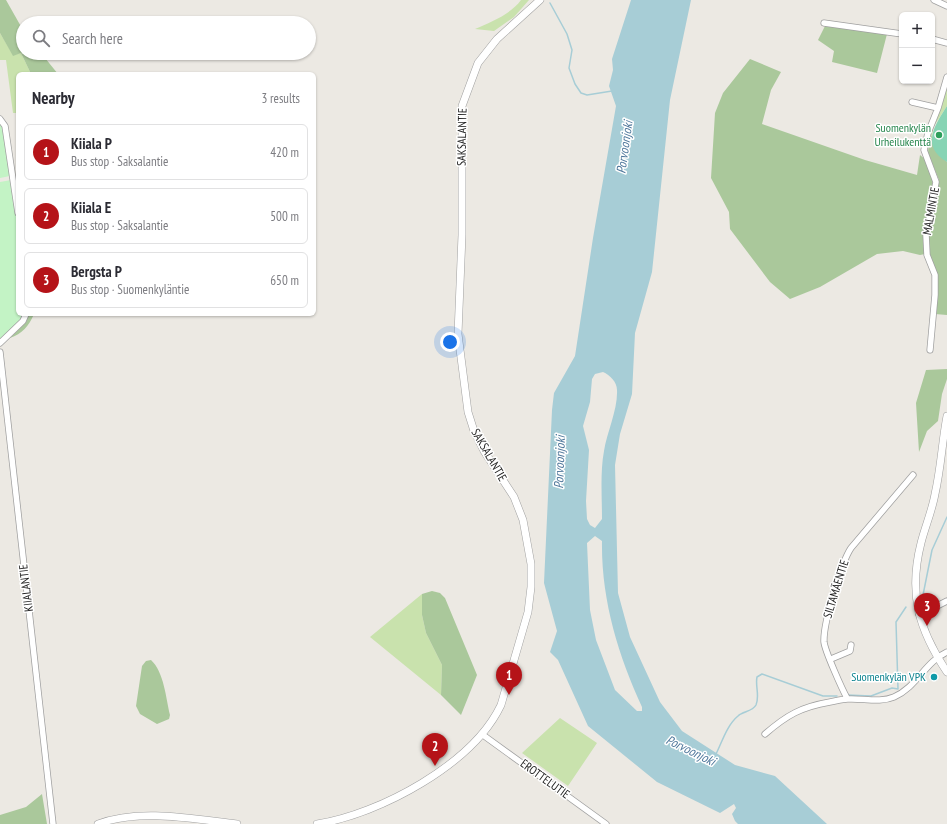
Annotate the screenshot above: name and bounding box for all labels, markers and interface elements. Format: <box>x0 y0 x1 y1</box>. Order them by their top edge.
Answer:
map controls <box>899 12 935 84</box>
button: + <box>899 12 935 48</box>
search box <box>16 16 316 60</box>
icon: search <box>30 27 52 49</box>
text: Search here <box>62 29 123 48</box>
button: − <box>899 48 935 84</box>
text: Nearby <box>32 87 75 109</box>
text: 3 results <box>261 90 300 107</box>
street label: SAKSALANTIE <box>453 108 470 166</box>
water label: Porvoonjoki <box>612 118 637 174</box>
place label: Suomenkylän Urheilukenttä <box>874 120 931 149</box>
marker: Suomenkylän Urheilukenttä <box>934 130 944 140</box>
text: Kiiala P <box>71 134 112 153</box>
text: 1 <box>43 144 49 161</box>
text: 420 m <box>270 144 299 161</box>
text: Bus stop · Saksalantie <box>71 153 168 170</box>
street label: MALMINTIE <box>919 186 942 236</box>
text: Kiiala E <box>71 198 111 217</box>
text: 2 <box>43 208 49 225</box>
text: 500 m <box>270 208 299 225</box>
text: Bus stop · Saksalantie <box>71 217 168 234</box>
text: Bergsta P <box>71 262 122 281</box>
text: 3 <box>43 272 49 289</box>
text: 650 m <box>270 272 299 289</box>
text: Bus stop · Suomenkyläntie <box>71 281 189 298</box>
your location <box>440 332 460 352</box>
street label: SAKSALANTIE <box>468 426 510 484</box>
water label: Porvoonjoki <box>550 433 569 489</box>
street label: SILTAMÄENTIE <box>820 558 852 620</box>
street label: KIIALANTIE <box>15 563 36 613</box>
pin: 3 <box>914 593 940 626</box>
pin: 1 <box>496 662 522 695</box>
place label: Suomenkylän VPK <box>851 669 926 684</box>
marker: Suomenkylän VPK <box>929 672 939 682</box>
water label: Porvoonjoki <box>663 731 720 771</box>
pin: 2 <box>422 733 448 766</box>
street label: EROTTELUTIE <box>518 756 573 802</box>

